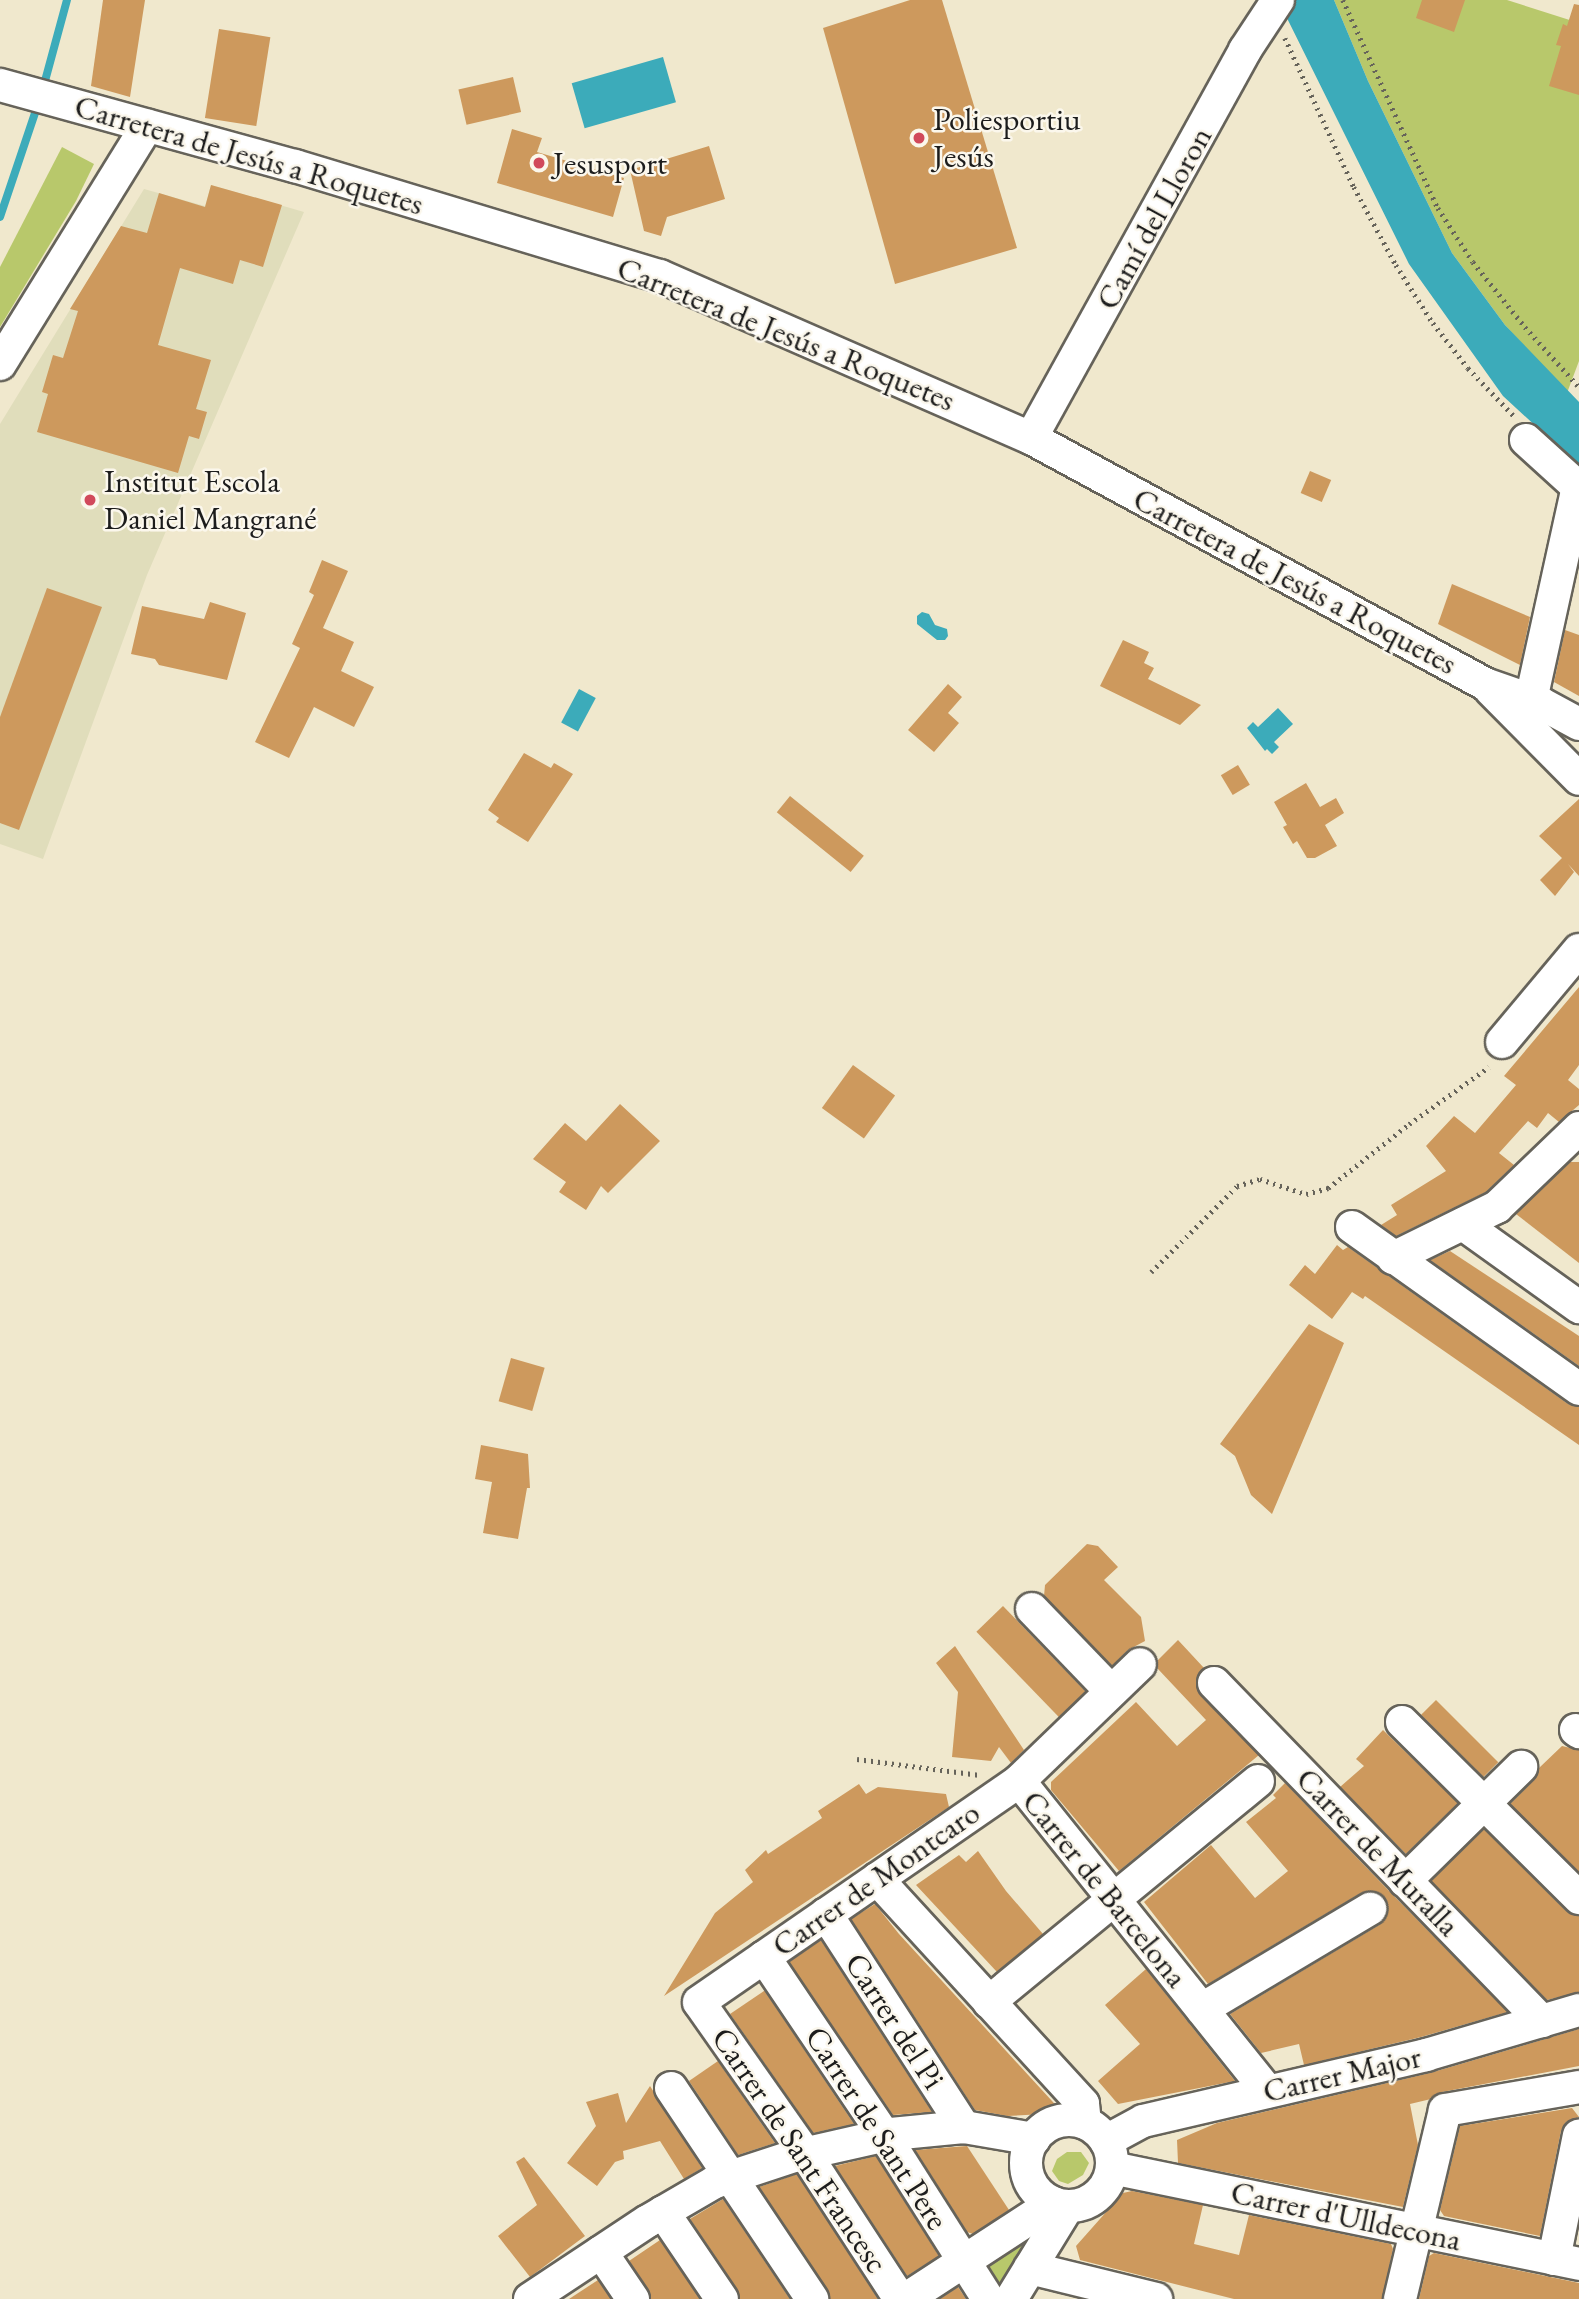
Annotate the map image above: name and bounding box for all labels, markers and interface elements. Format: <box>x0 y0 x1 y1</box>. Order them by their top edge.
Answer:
street label: Carretera de Jesús a Roquetes <box>70 87 428 223</box>
place label: Poliesportiu Jesús <box>933 101 1081 176</box>
street label: Camí del Lloron <box>1088 120 1220 316</box>
marker: Poliesportiu Jesús <box>911 130 927 146</box>
place label: Jesusport <box>553 144 667 182</box>
marker: Jesusport <box>531 155 547 171</box>
street label: Carretera de Jesús a Roquetes <box>612 249 960 419</box>
place label: Institut Escola Daniel Mangrané <box>104 463 317 538</box>
street label: Carretera de Jesús a Roquetes <box>1127 479 1463 683</box>
marker: Institut Escola Daniel Mangrané <box>82 492 98 508</box>
street label: Carrer de Muralla <box>1288 1760 1468 1944</box>
street label: Carrer de Barcelona <box>1014 1783 1196 1995</box>
street label: Carrer de Montcaro <box>765 1793 987 1965</box>
street label: Carrer del Pi <box>837 1946 953 2096</box>
street label: Carrer de Sant Pere <box>797 2019 957 2237</box>
street label: Carrer de Sant Francesc <box>704 2020 896 2280</box>
street label: Carrer Major <box>1259 2037 1425 2111</box>
street label: Carrer d'Ulldecona <box>1227 2173 1465 2259</box>

